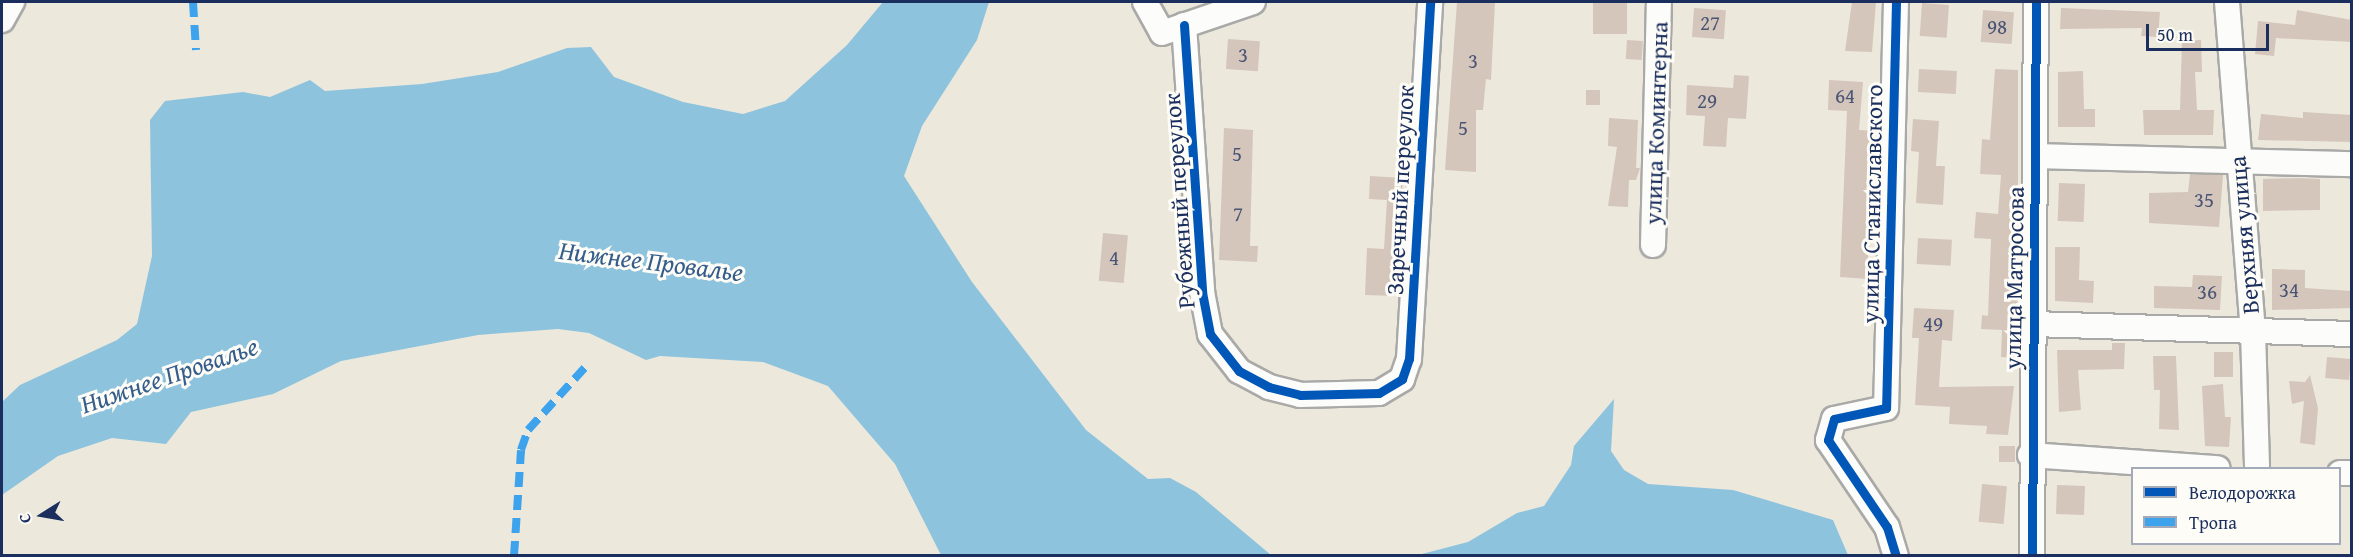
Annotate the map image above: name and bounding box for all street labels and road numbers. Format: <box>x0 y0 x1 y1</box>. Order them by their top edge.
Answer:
street label: улица Коминтерна <box>1638 21 1674 225</box>
street label: Заречный переулок <box>1380 84 1420 296</box>
street label: улица Станиславского <box>1856 84 1888 324</box>
street label: Рубежный переулок <box>1157 92 1201 310</box>
street label: Верхняя улица <box>2223 155 2265 315</box>
street label: улица Матросова <box>1998 186 2030 370</box>

